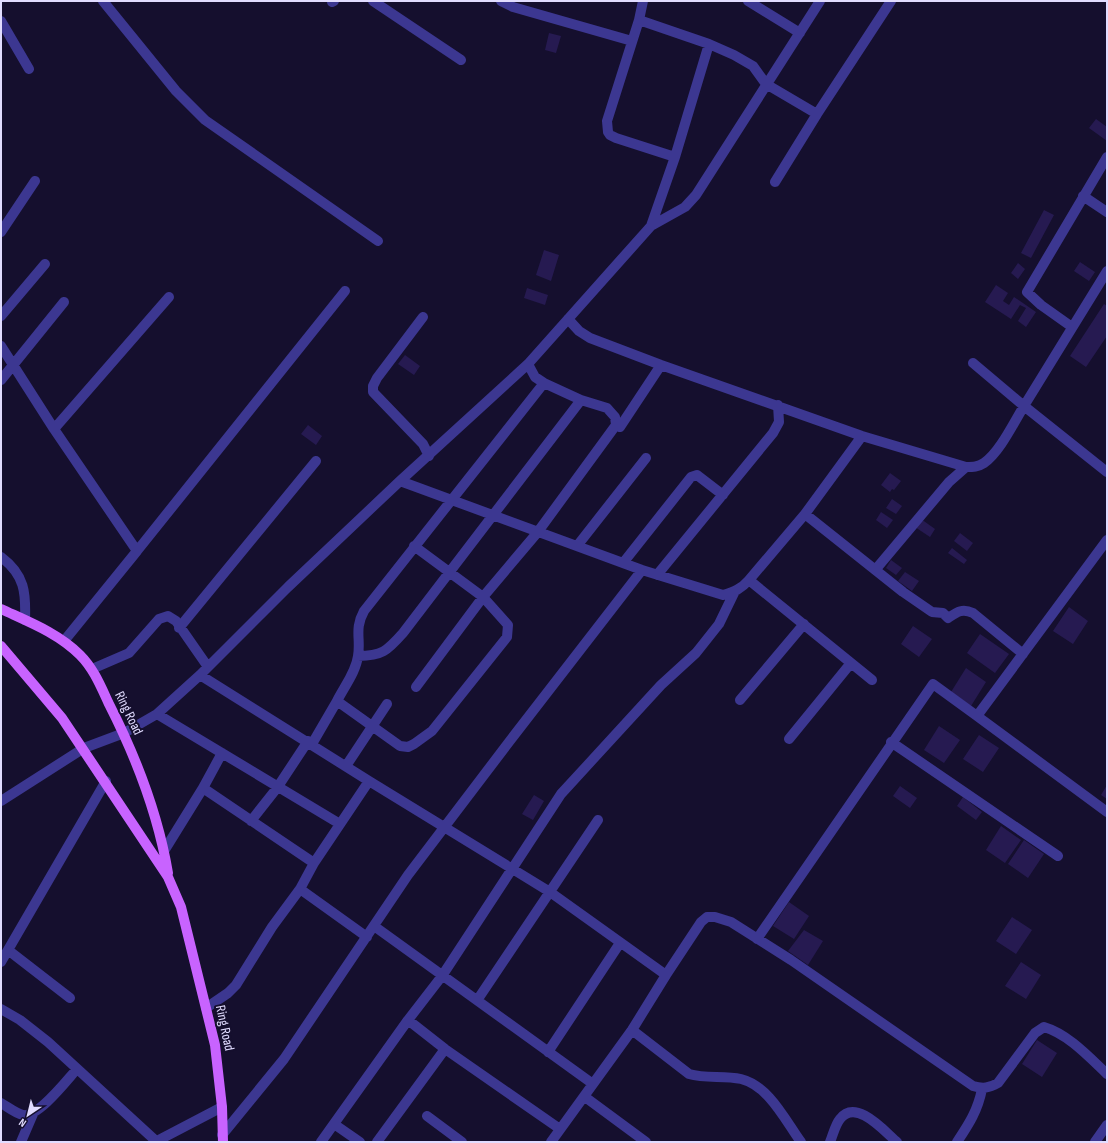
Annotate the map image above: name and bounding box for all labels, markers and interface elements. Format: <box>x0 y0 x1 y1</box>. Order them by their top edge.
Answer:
street label: Ring Road <box>111 689 147 738</box>
street label: Ring Road <box>212 1004 238 1053</box>
north arrow <box>8 1095 48 1135</box>
text: N <box>16 1116 29 1130</box>

